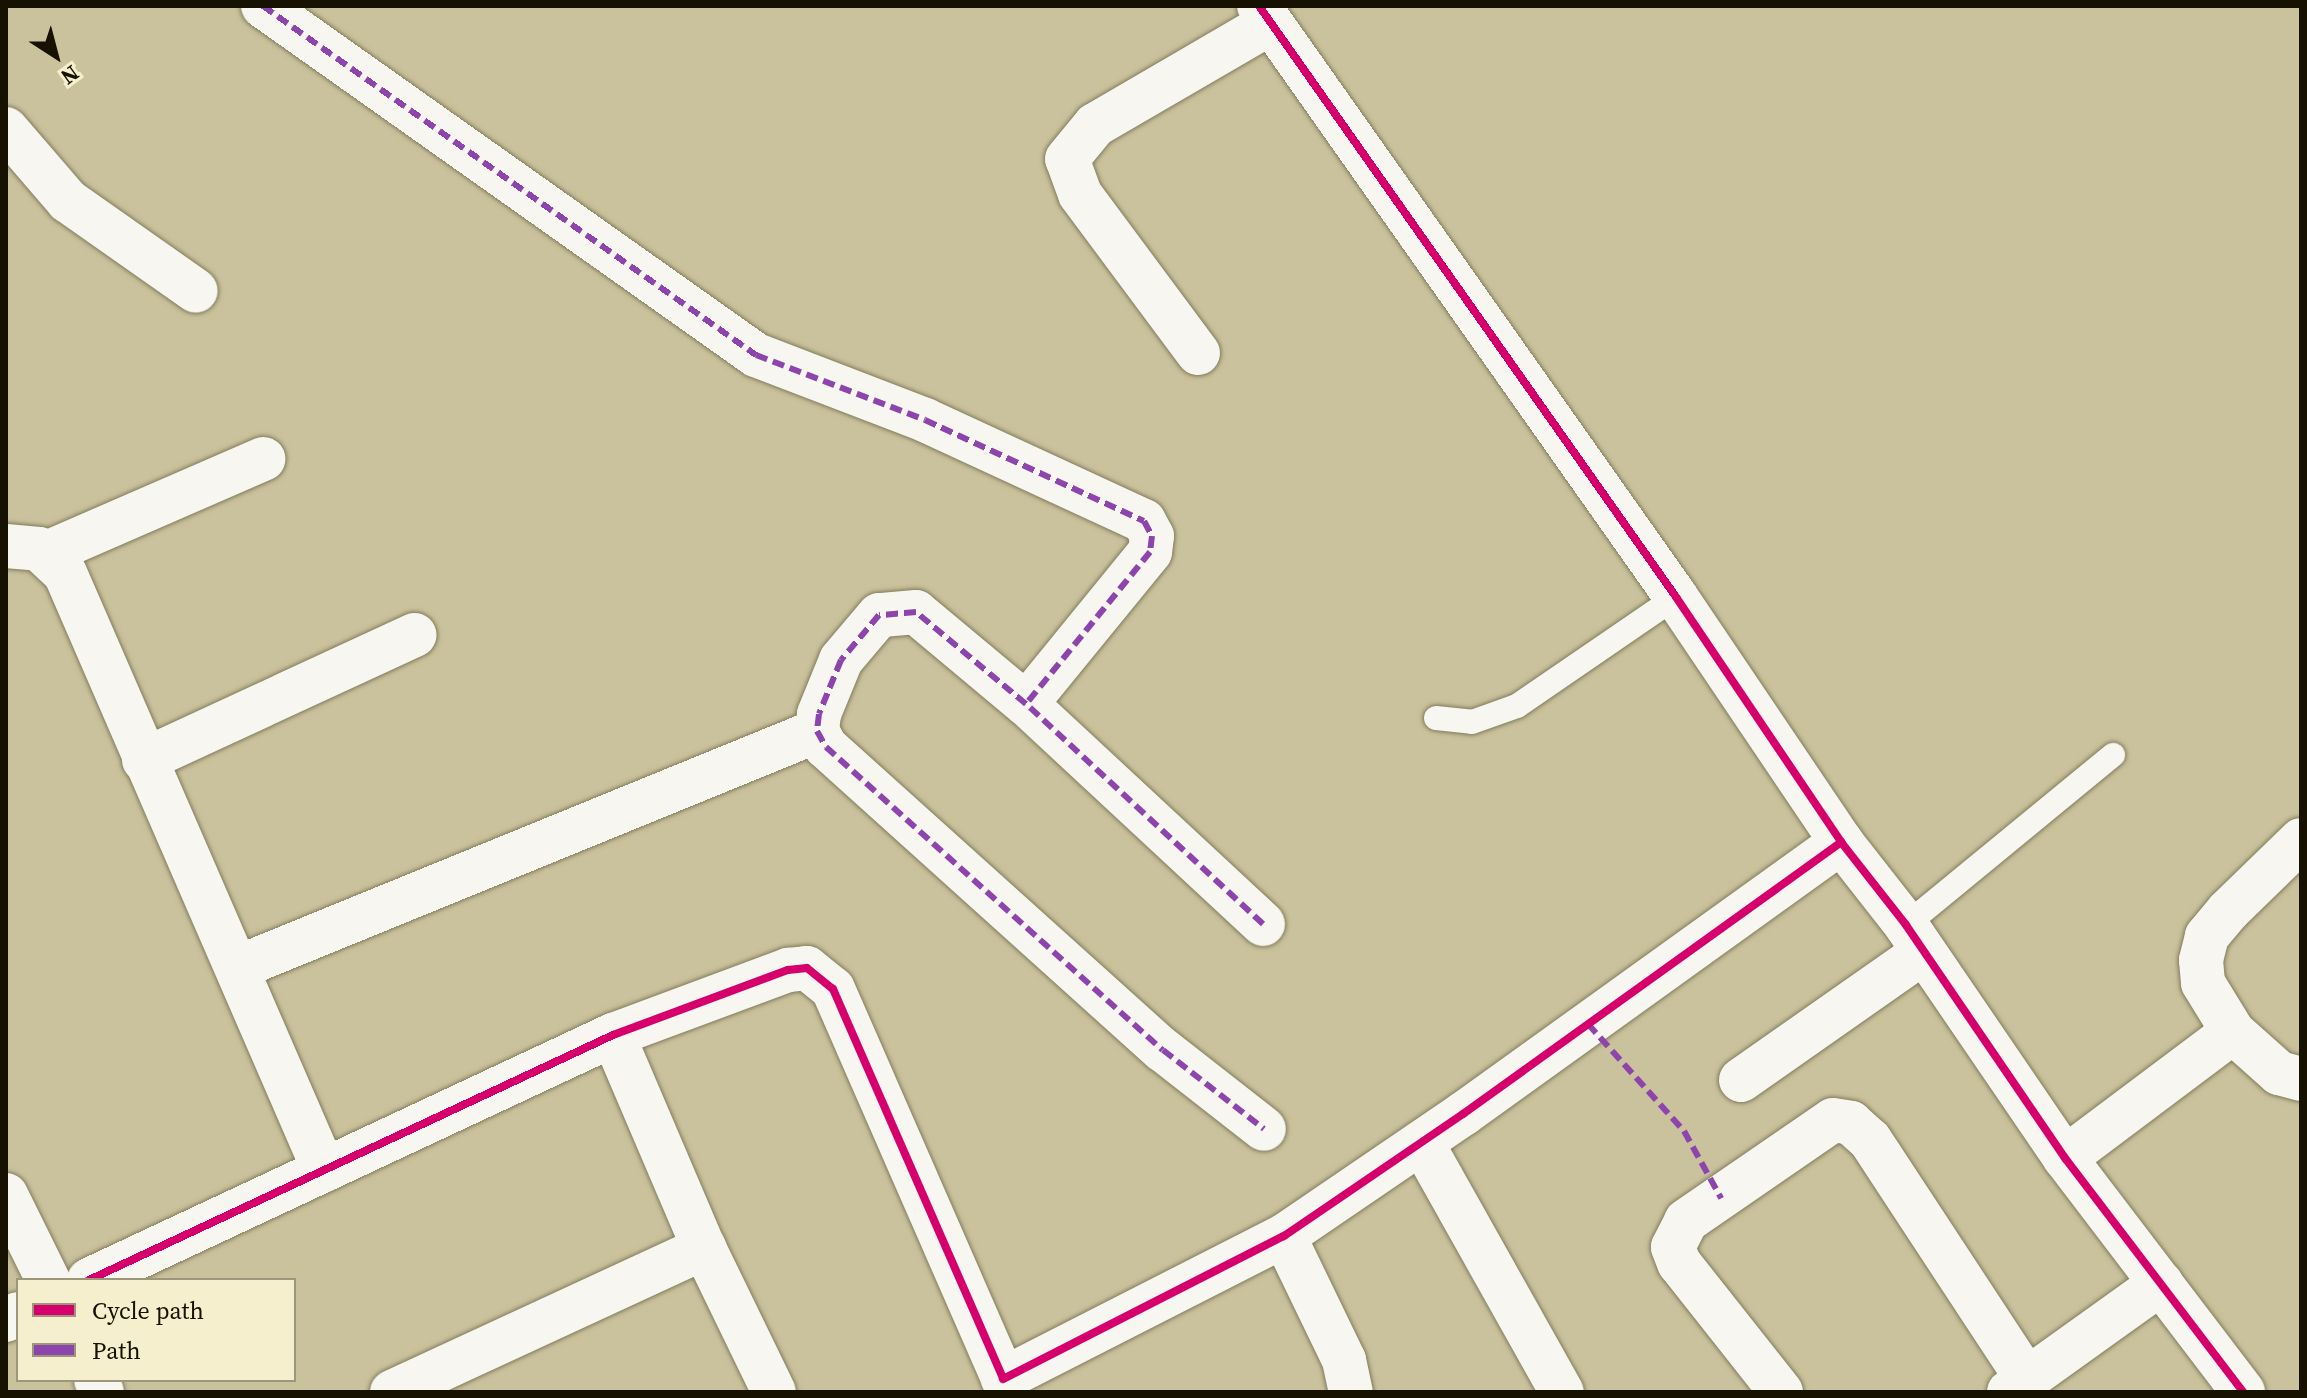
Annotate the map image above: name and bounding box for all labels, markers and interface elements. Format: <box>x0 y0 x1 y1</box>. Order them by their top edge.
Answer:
north arrow <box>16 16 96 96</box>
text: N <box>55 59 85 92</box>
legend <box>16 1278 296 1382</box>
text: Cycle path <box>92 1294 204 1327</box>
text: Path <box>92 1334 141 1367</box>

